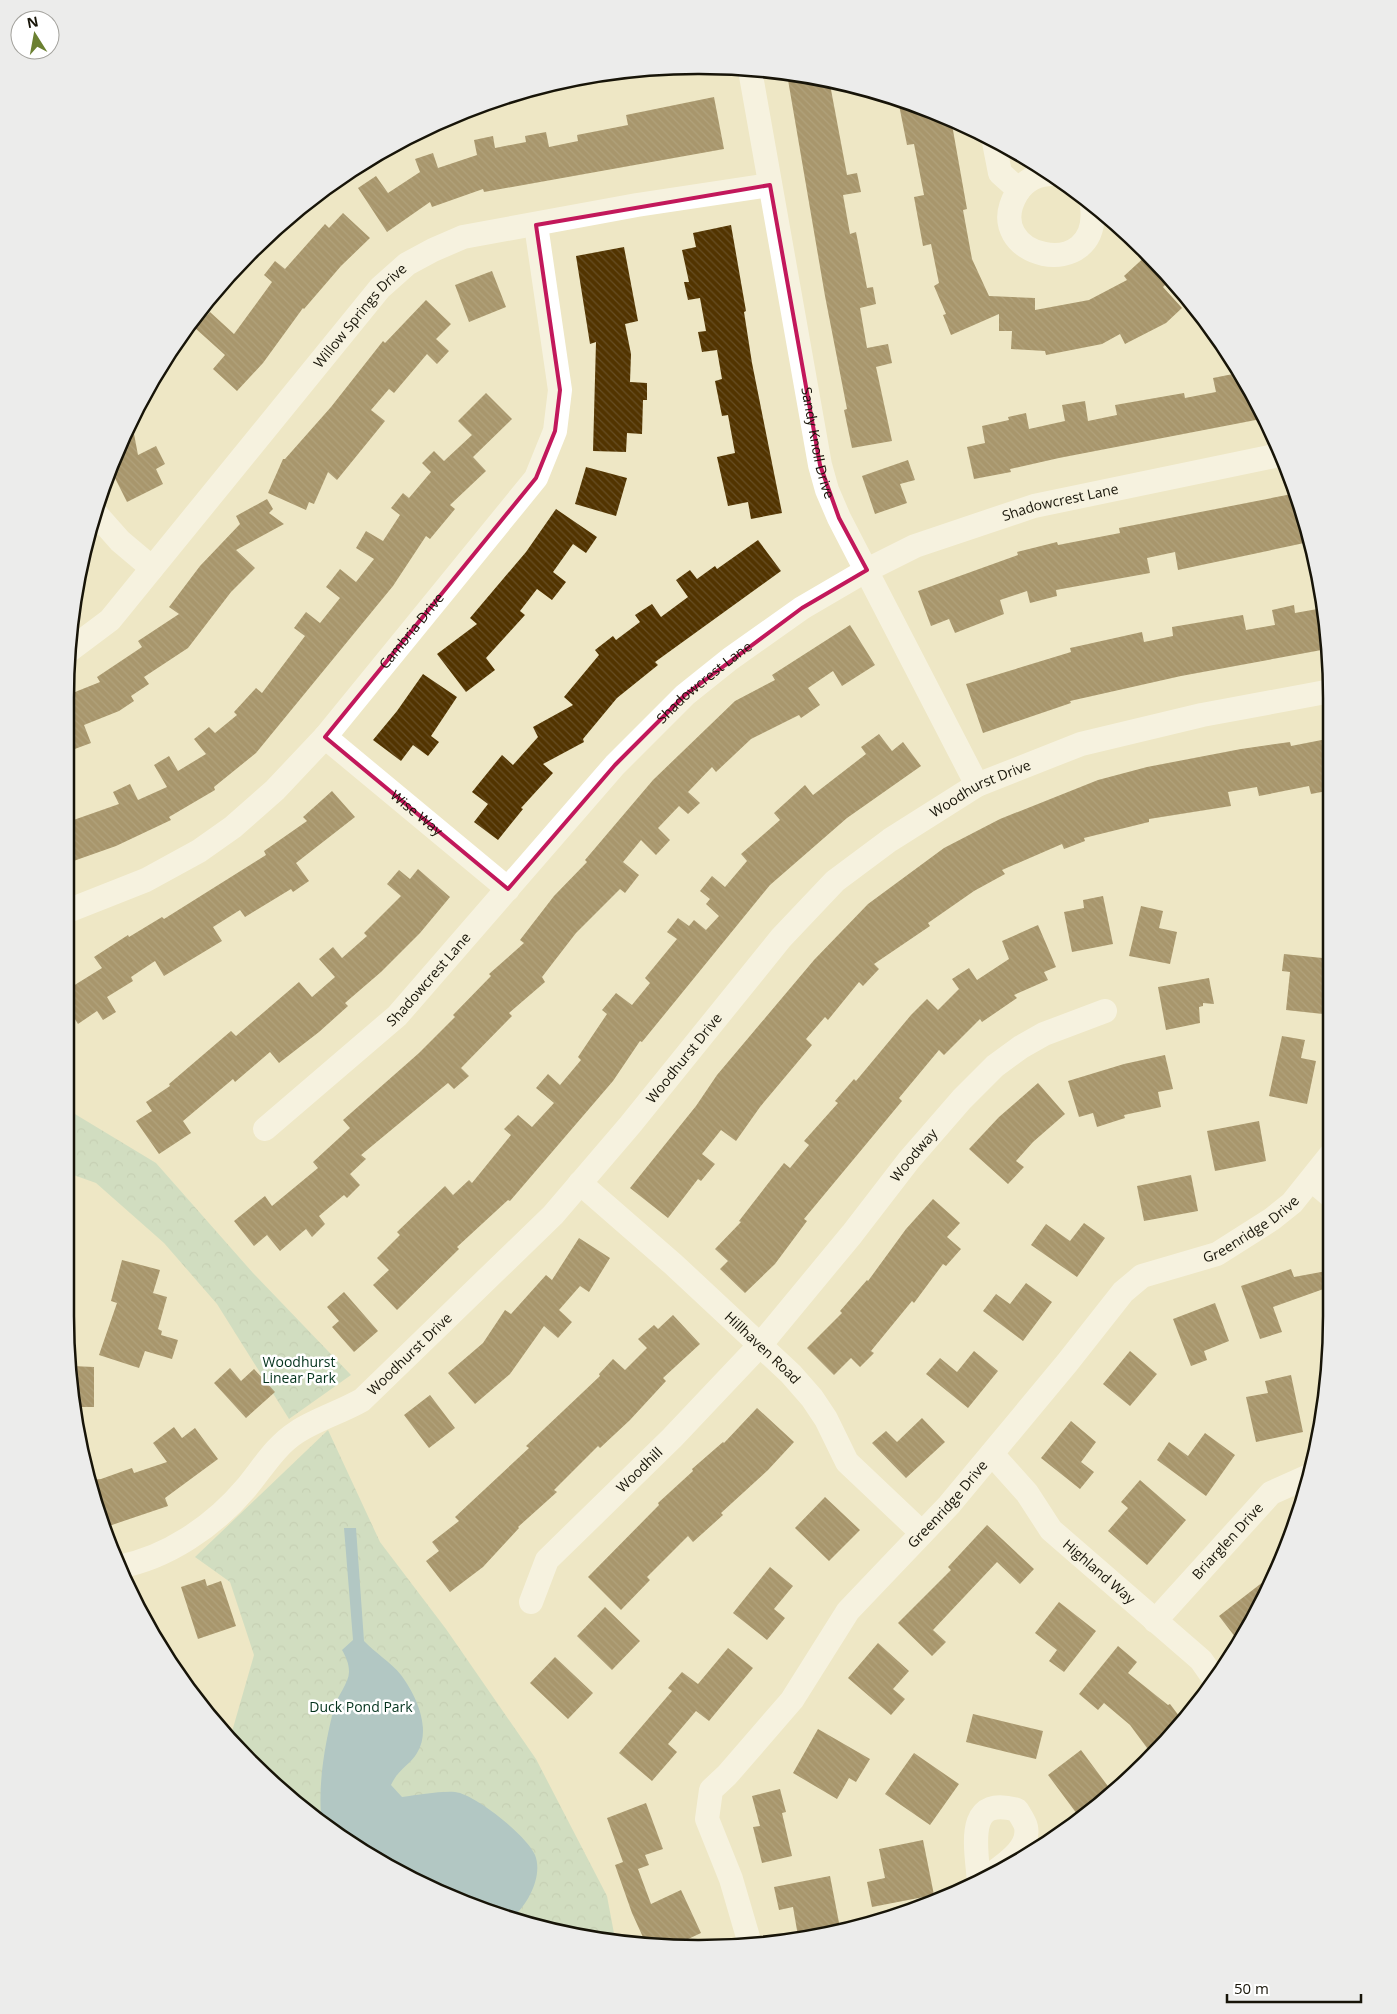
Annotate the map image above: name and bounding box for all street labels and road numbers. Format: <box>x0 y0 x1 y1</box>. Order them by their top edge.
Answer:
street label: Willow Springs Drive <box>309 259 410 372</box>
street label: Sandy Knoll Drive <box>797 385 840 502</box>
street label: Shadowcrest Lane <box>999 479 1120 525</box>
street label: Cambria Drive <box>374 588 448 673</box>
street label: Shadowcrest Lane <box>652 636 755 727</box>
street label: Woodhurst Drive <box>926 755 1033 821</box>
street label: Wise Way <box>387 785 448 841</box>
street label: Shadowcrest Lane <box>382 928 475 1030</box>
street label: Woodhurst Drive <box>641 1009 726 1107</box>
street label: Woodway <box>886 1123 942 1185</box>
street label: Greenridge Drive <box>1201 1192 1303 1267</box>
street label: Hillhaven Road <box>721 1307 805 1388</box>
street label: Woodhurst Drive <box>363 1308 456 1399</box>
street label: Woodhill <box>612 1443 666 1496</box>
street label: Greenridge Drive <box>903 1456 991 1552</box>
street label: Briarglen Drive <box>1187 1498 1267 1583</box>
street label: Highland Way <box>1059 1535 1140 1608</box>

